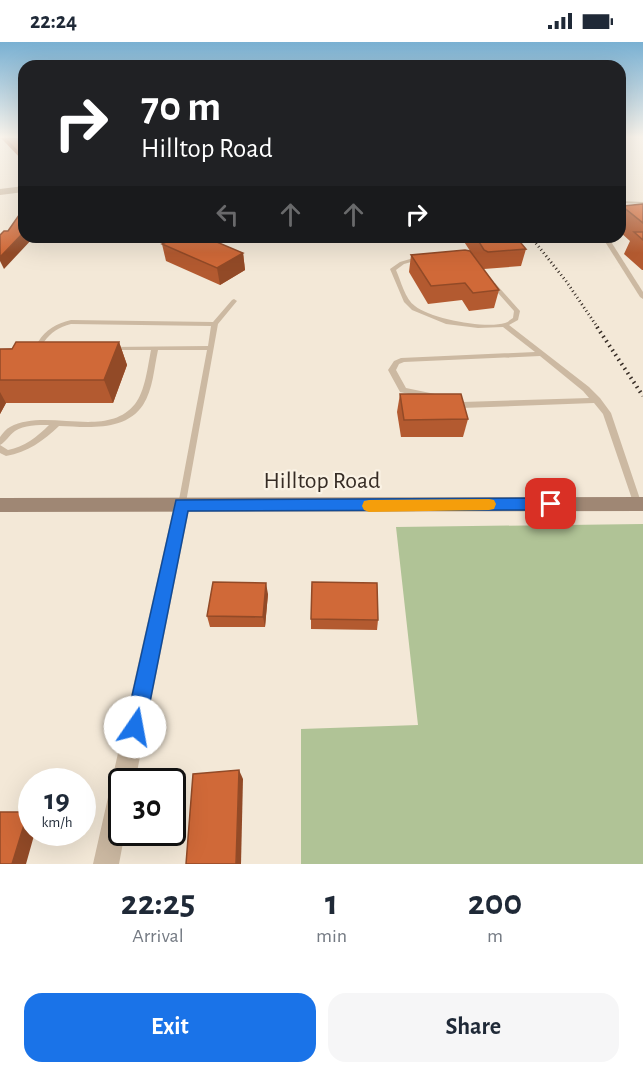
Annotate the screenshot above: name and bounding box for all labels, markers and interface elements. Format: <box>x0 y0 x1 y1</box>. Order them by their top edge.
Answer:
text: 22:24 <box>30 10 77 32</box>
icon: right <box>42 84 120 162</box>
text: 70 m <box>141 86 221 128</box>
text: Hilltop Road <box>141 135 273 162</box>
icon: left <box>211 198 244 231</box>
icon: ahead <box>274 198 307 231</box>
icon: ahead <box>337 198 370 231</box>
icon: right <box>400 198 433 231</box>
street label: Hilltop Road <box>263 469 381 493</box>
pin <box>525 478 576 529</box>
icon: arrive <box>534 487 567 520</box>
position arrow <box>103 695 167 759</box>
speed limit sign: 30 <box>108 768 186 846</box>
text: 19 <box>44 785 70 815</box>
text: km/h <box>42 815 72 830</box>
text: 22:25 <box>121 885 195 921</box>
text: 1 <box>325 885 338 921</box>
text: 200 <box>468 885 522 921</box>
text: Arrival <box>132 926 184 946</box>
text: min <box>316 926 347 946</box>
text: m <box>487 926 503 946</box>
button: Exit <box>24 993 316 1062</box>
button: Share <box>328 993 619 1062</box>

